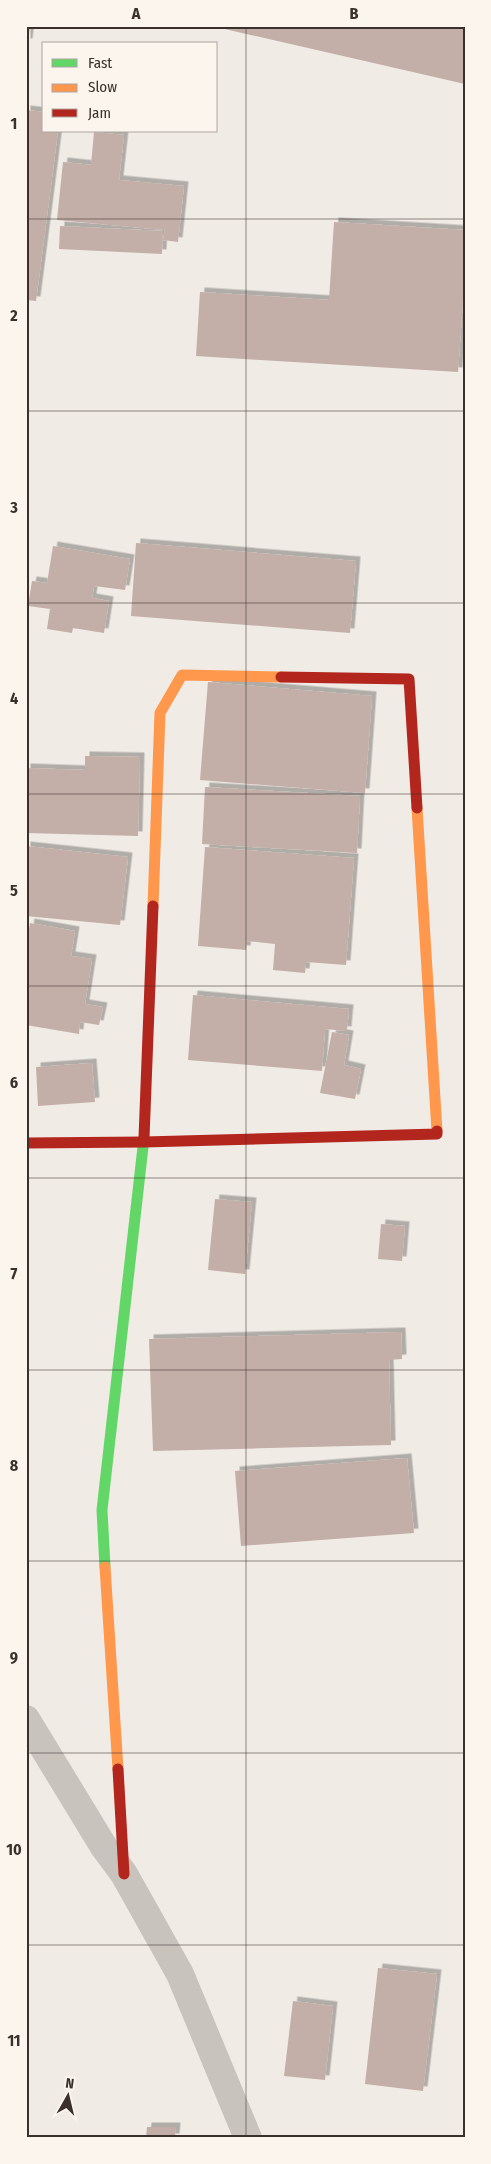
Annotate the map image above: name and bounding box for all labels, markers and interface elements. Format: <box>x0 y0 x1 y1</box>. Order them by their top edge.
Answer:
text: A <box>131 4 141 23</box>
text: B <box>350 4 359 23</box>
legend <box>42 42 218 132</box>
text: Fast <box>88 54 112 72</box>
text: Slow <box>88 78 117 96</box>
text: Jam <box>88 104 111 122</box>
text: 1 <box>11 114 17 133</box>
text: 2 <box>9 306 18 325</box>
text: 3 <box>9 498 18 517</box>
text: 4 <box>10 689 18 708</box>
text: 5 <box>10 881 18 900</box>
text: 6 <box>10 1073 18 1092</box>
text: 7 <box>11 1264 18 1283</box>
text: 8 <box>10 1456 19 1475</box>
text: 9 <box>10 1648 18 1667</box>
text: 10 <box>6 1840 22 1859</box>
text: 11 <box>7 2031 21 2050</box>
north arrow <box>42 2072 92 2122</box>
text: N <box>64 2075 75 2093</box>

